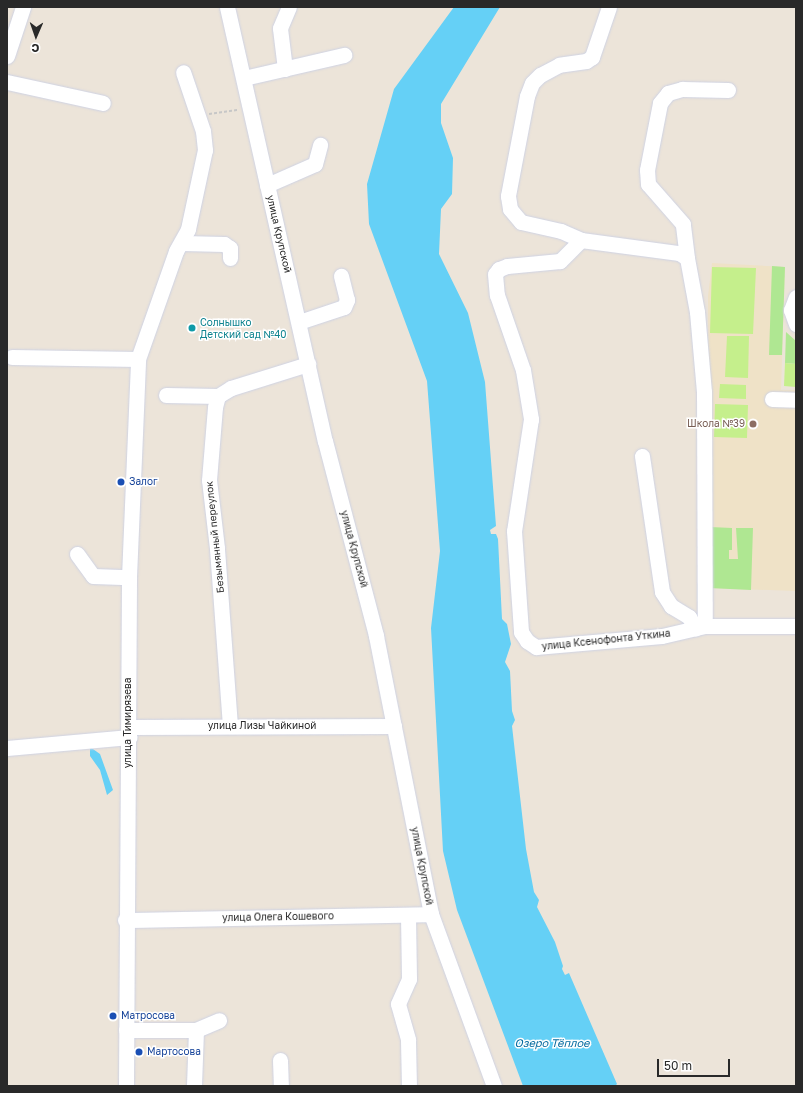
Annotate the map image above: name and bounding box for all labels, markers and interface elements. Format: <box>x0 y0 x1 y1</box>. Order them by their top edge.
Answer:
north arrow <box>16 16 56 56</box>
text: С <box>31 42 40 55</box>
street label: улица Крупской <box>264 194 294 274</box>
place label: Солнышко Детский сад №40 <box>200 316 286 340</box>
marker: Солнышко Детский сад №40 <box>187 323 197 333</box>
place label: Школа №39 <box>687 418 745 430</box>
marker: Школа №39 <box>748 419 758 429</box>
place label: Залог <box>129 476 157 488</box>
marker: Залог <box>116 477 126 487</box>
street label: Безымянный переулок <box>203 480 227 594</box>
street label: улица Крупской <box>338 509 370 589</box>
street label: улица Ксенофонта Уткина <box>541 627 671 653</box>
street label: улица Тимирязева <box>122 678 134 768</box>
street label: улица Лизы Чайкиной <box>208 720 316 732</box>
street label: улица Крупской <box>409 826 435 906</box>
street label: улица Олега Кошевого <box>222 910 334 924</box>
place label: Матросова <box>121 1010 175 1022</box>
marker: Матросова <box>108 1011 118 1021</box>
water label: Озеро Тёплое <box>515 1036 589 1050</box>
place label: Мартосова <box>147 1046 201 1058</box>
marker: Мартосова <box>134 1047 144 1057</box>
scale bar <box>659 1051 732 1077</box>
text: 50 m <box>664 1058 692 1073</box>

